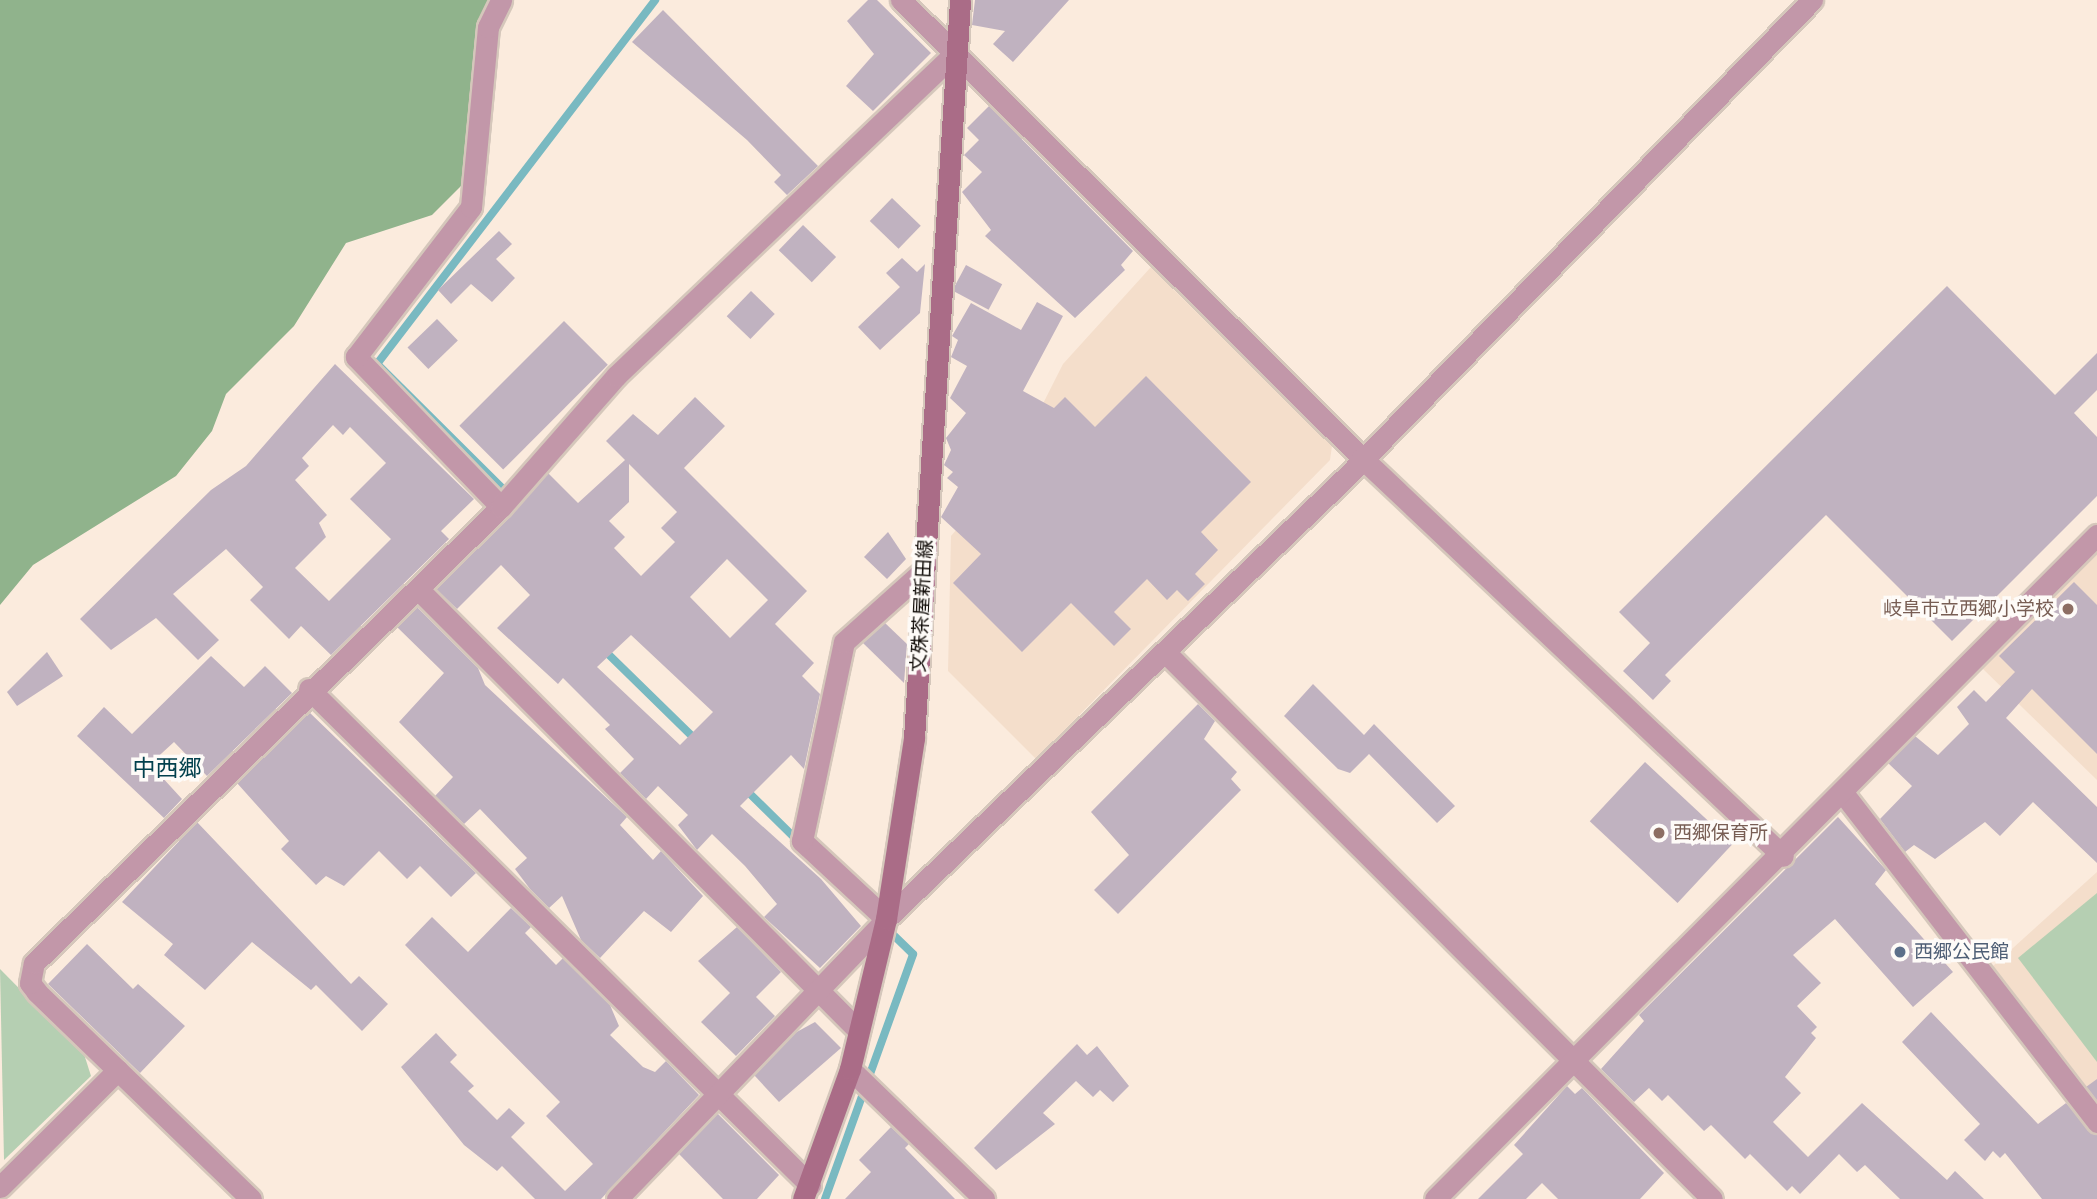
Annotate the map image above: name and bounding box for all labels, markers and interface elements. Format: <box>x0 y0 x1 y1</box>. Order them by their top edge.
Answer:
street label: 文殊茶屋新田線 <box>907 539 937 673</box>
place label: 岐阜市立西郷小学校 <box>1883 598 2054 620</box>
marker: 岐阜市立西郷小学校 <box>2060 601 2076 617</box>
district label: 中西郷 <box>133 755 201 783</box>
place label: 西郷保育所 <box>1673 822 1768 844</box>
marker: 西郷保育所 <box>1651 825 1667 841</box>
place label: 西郷公民館 <box>1914 941 2009 963</box>
marker: 西郷公民館 <box>1892 944 1908 960</box>

